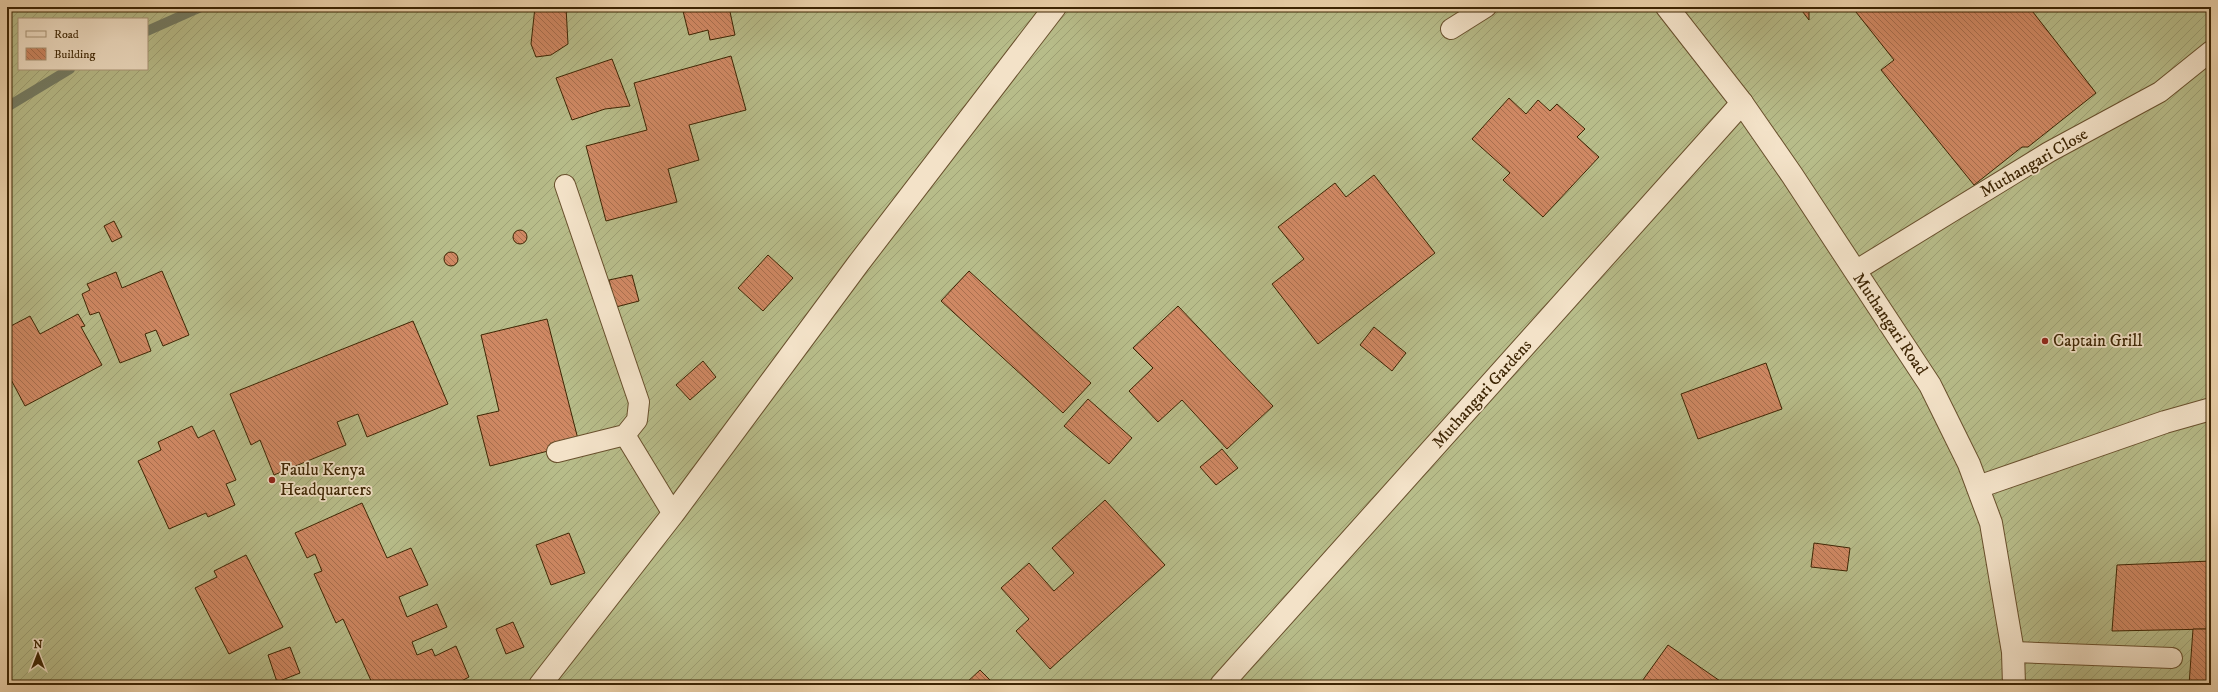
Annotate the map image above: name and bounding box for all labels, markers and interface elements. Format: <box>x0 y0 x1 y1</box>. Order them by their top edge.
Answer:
legend <box>18 18 148 70</box>
text: Road <box>54 27 79 42</box>
text: Building <box>54 47 95 62</box>
street label: Muthangari Close <box>1976 123 2092 203</box>
street label: Muthangari Road <box>1848 269 1933 380</box>
place label: Captain Grill <box>2053 330 2142 352</box>
street label: Muthangari Gardens <box>1427 335 1537 453</box>
marker: Captain Grill <box>2040 336 2050 346</box>
place label: Faulu Kenya Headquarters <box>280 459 372 501</box>
marker: Faulu Kenya Headquarters <box>267 475 277 485</box>
north arrow <box>18 634 58 674</box>
text: N <box>33 638 43 652</box>

